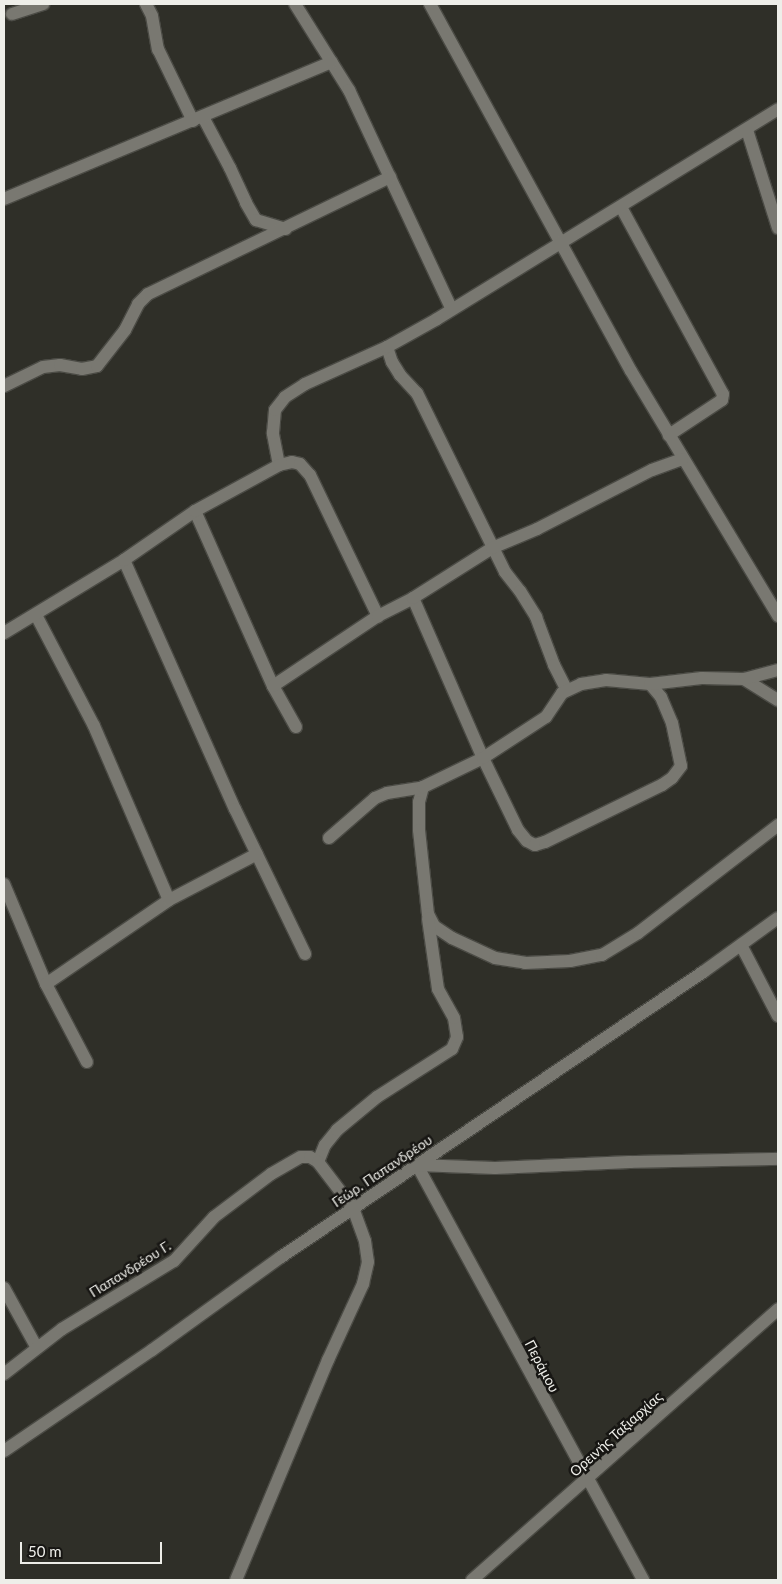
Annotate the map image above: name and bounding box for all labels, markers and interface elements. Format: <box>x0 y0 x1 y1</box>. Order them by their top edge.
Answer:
street label: Γεώρ. Παπανδρέου <box>329 1131 435 1211</box>
street label: Παπανδρέου Γ. <box>86 1237 174 1301</box>
street label: Περάμου <box>521 1337 563 1395</box>
street label: Ορεινής Ταξιαρχίας <box>566 1388 666 1480</box>
scale bar <box>22 1532 165 1564</box>
text: 50 m <box>28 1542 62 1560</box>

